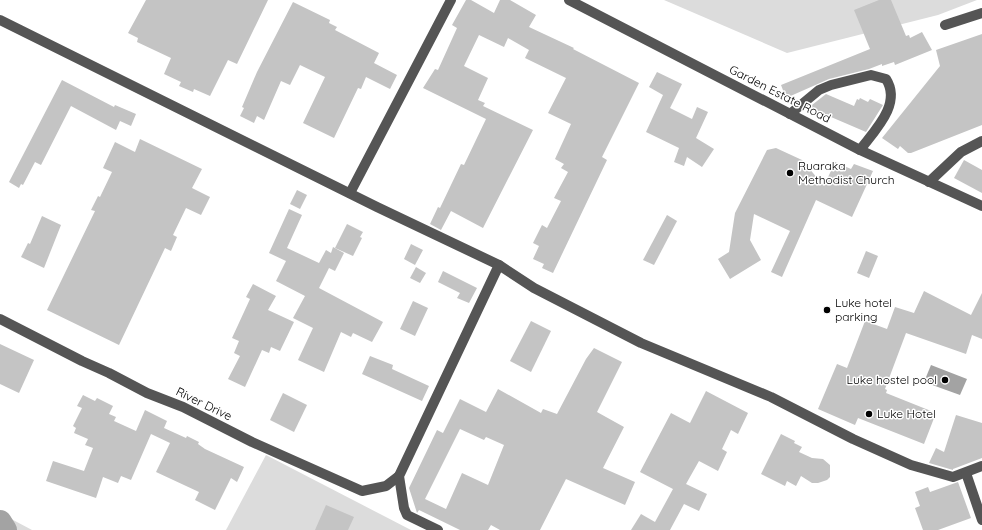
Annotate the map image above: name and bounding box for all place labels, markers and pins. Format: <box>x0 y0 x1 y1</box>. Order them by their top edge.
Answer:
place label: Ruaraka Methodist Church <box>798 158 895 187</box>
marker: Ruaraka Methodist Church <box>785 168 795 178</box>
place label: Luke hotel parking <box>835 295 892 324</box>
marker: Luke hotel parking <box>822 305 832 315</box>
place label: Luke hostel pool <box>847 372 937 387</box>
marker: Luke hostel pool <box>940 375 950 385</box>
place label: Luke Hotel <box>877 406 936 421</box>
marker: Luke Hotel <box>864 409 874 419</box>

